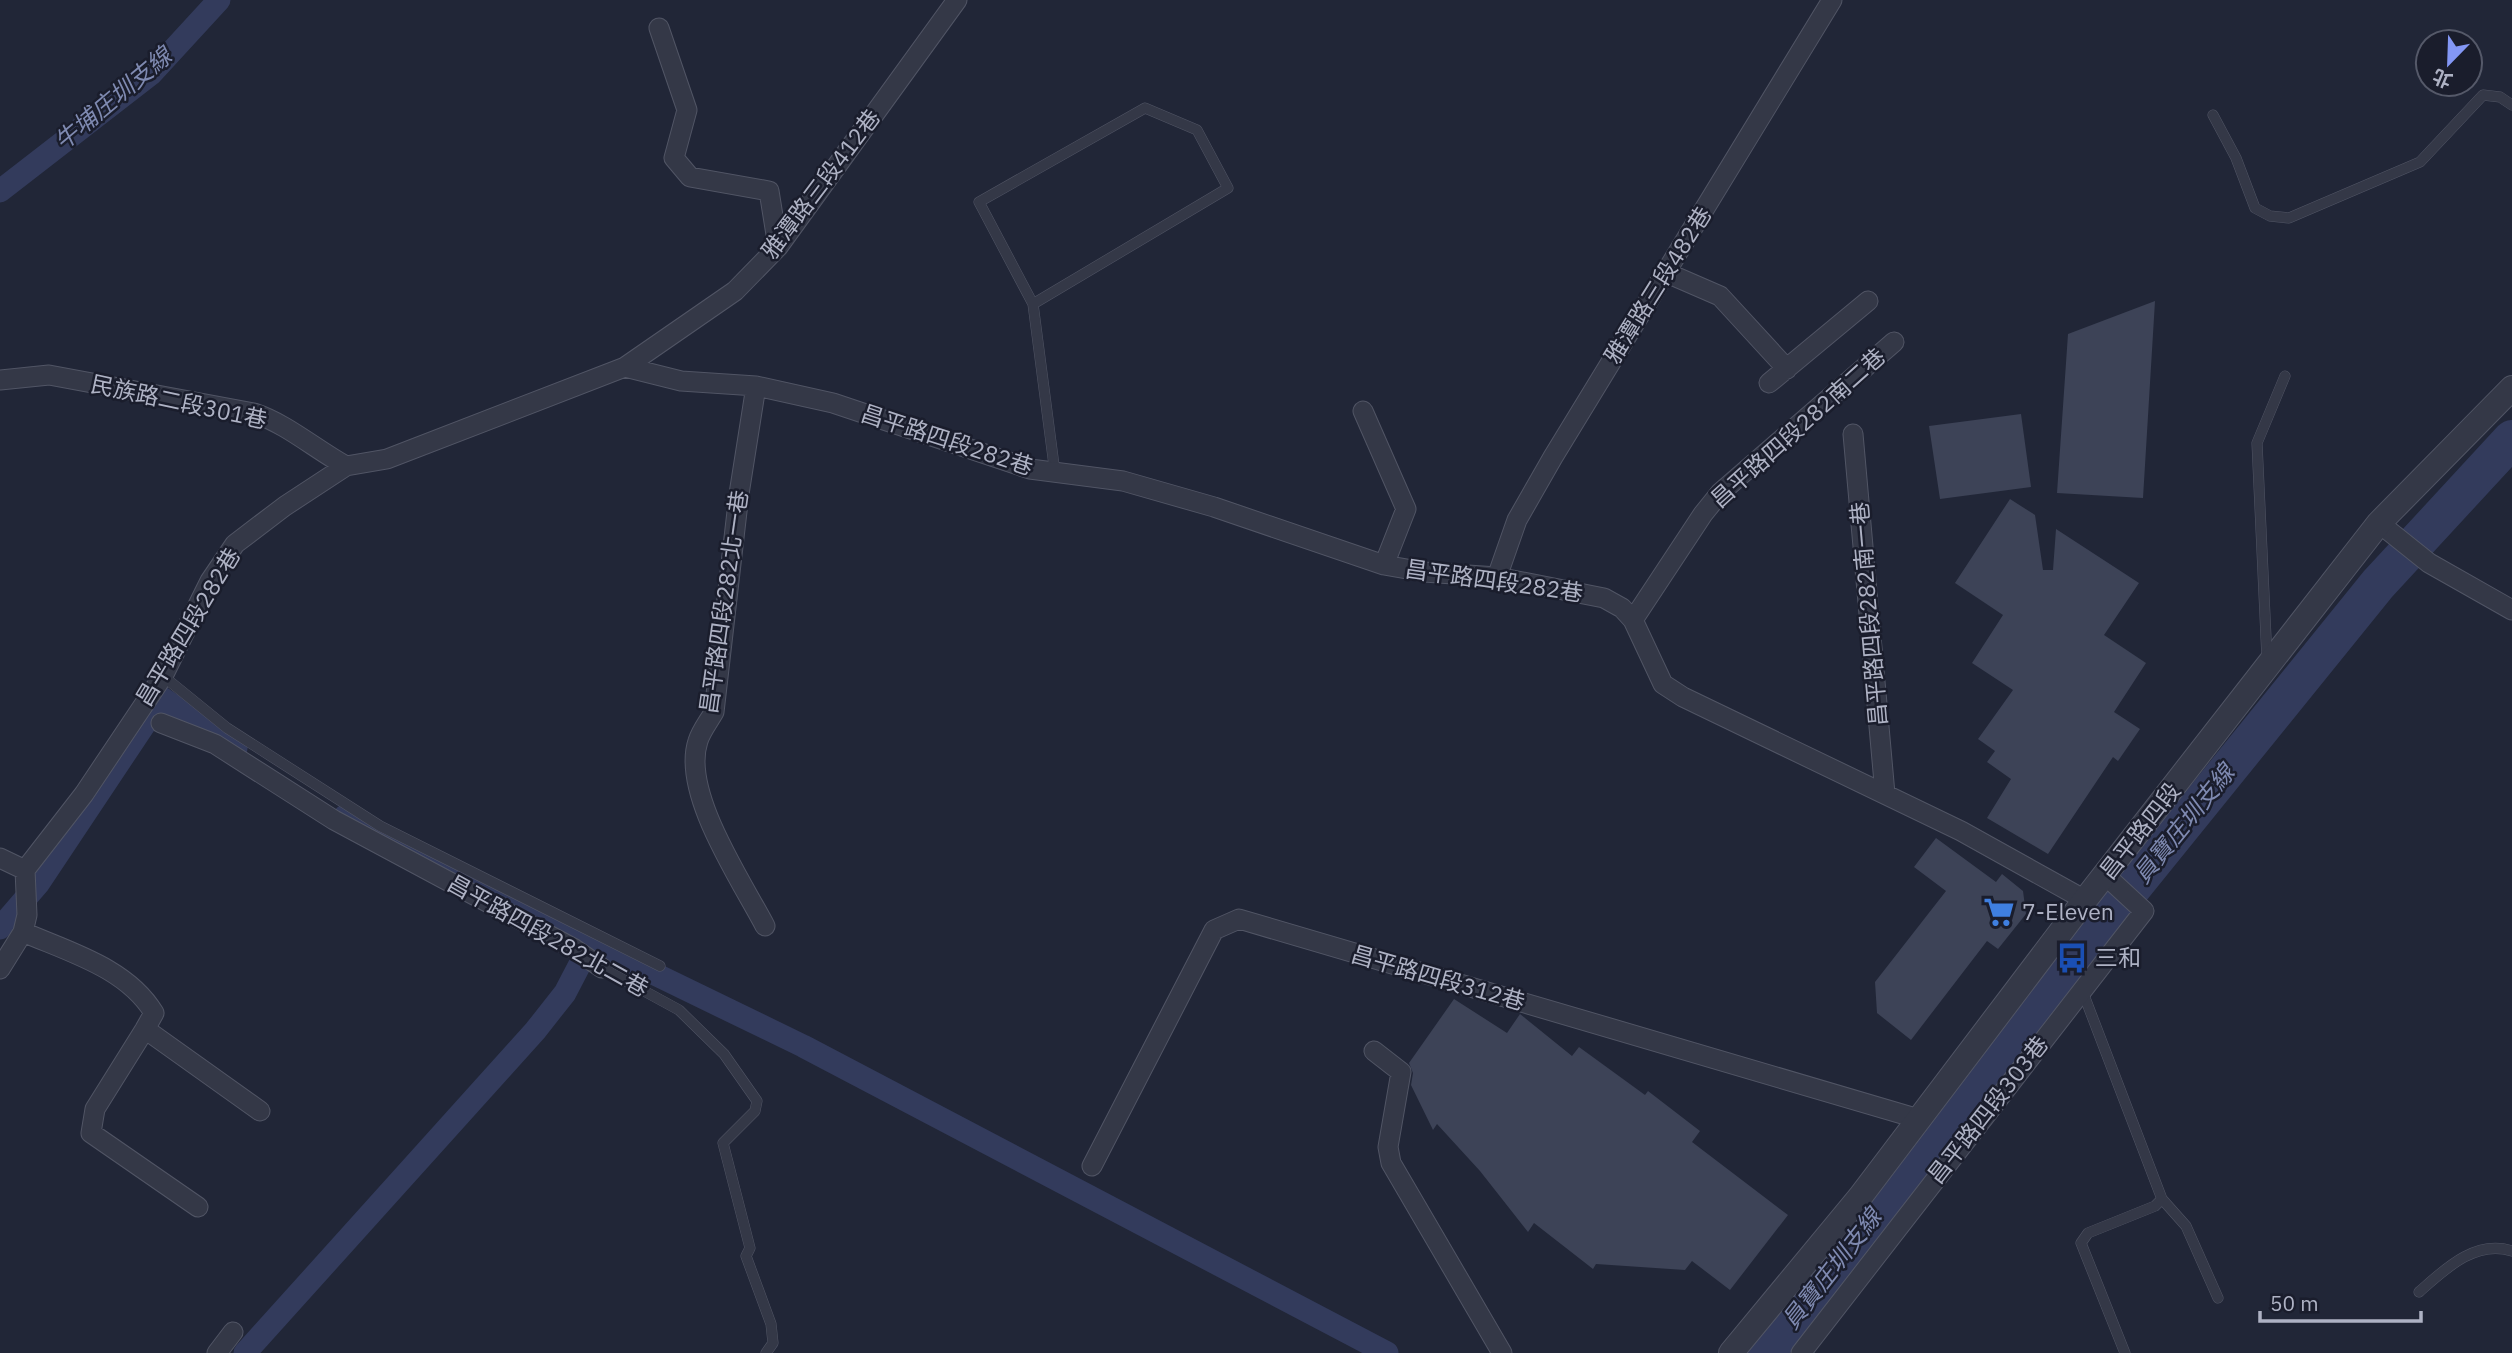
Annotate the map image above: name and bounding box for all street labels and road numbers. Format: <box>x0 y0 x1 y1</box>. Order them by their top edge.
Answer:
street label: 雅潭路三段412巷 <box>754 103 886 264</box>
street label: 雅潭路三段482巷 <box>1597 200 1717 368</box>
street label: 昌平路四段282南二巷 <box>1704 341 1891 514</box>
street label: 民族路二段301巷 <box>88 368 270 434</box>
street label: 昌平路四段282巷 <box>857 397 1037 481</box>
street label: 昌平路四段282北一巷 <box>692 488 754 716</box>
street label: 昌平路四段282南一巷 <box>1843 501 1893 728</box>
street label: 昌平路四段282巷 <box>128 542 246 711</box>
street label: 昌平路四段282巷 <box>1403 553 1585 607</box>
street label: 昌平路四段 <box>2092 776 2186 885</box>
street label: 昌平路四段282北二巷 <box>443 867 654 1003</box>
street label: 昌平路四段312巷 <box>1348 938 1529 1016</box>
street label: 昌平路四段303巷 <box>1920 1029 2054 1189</box>

